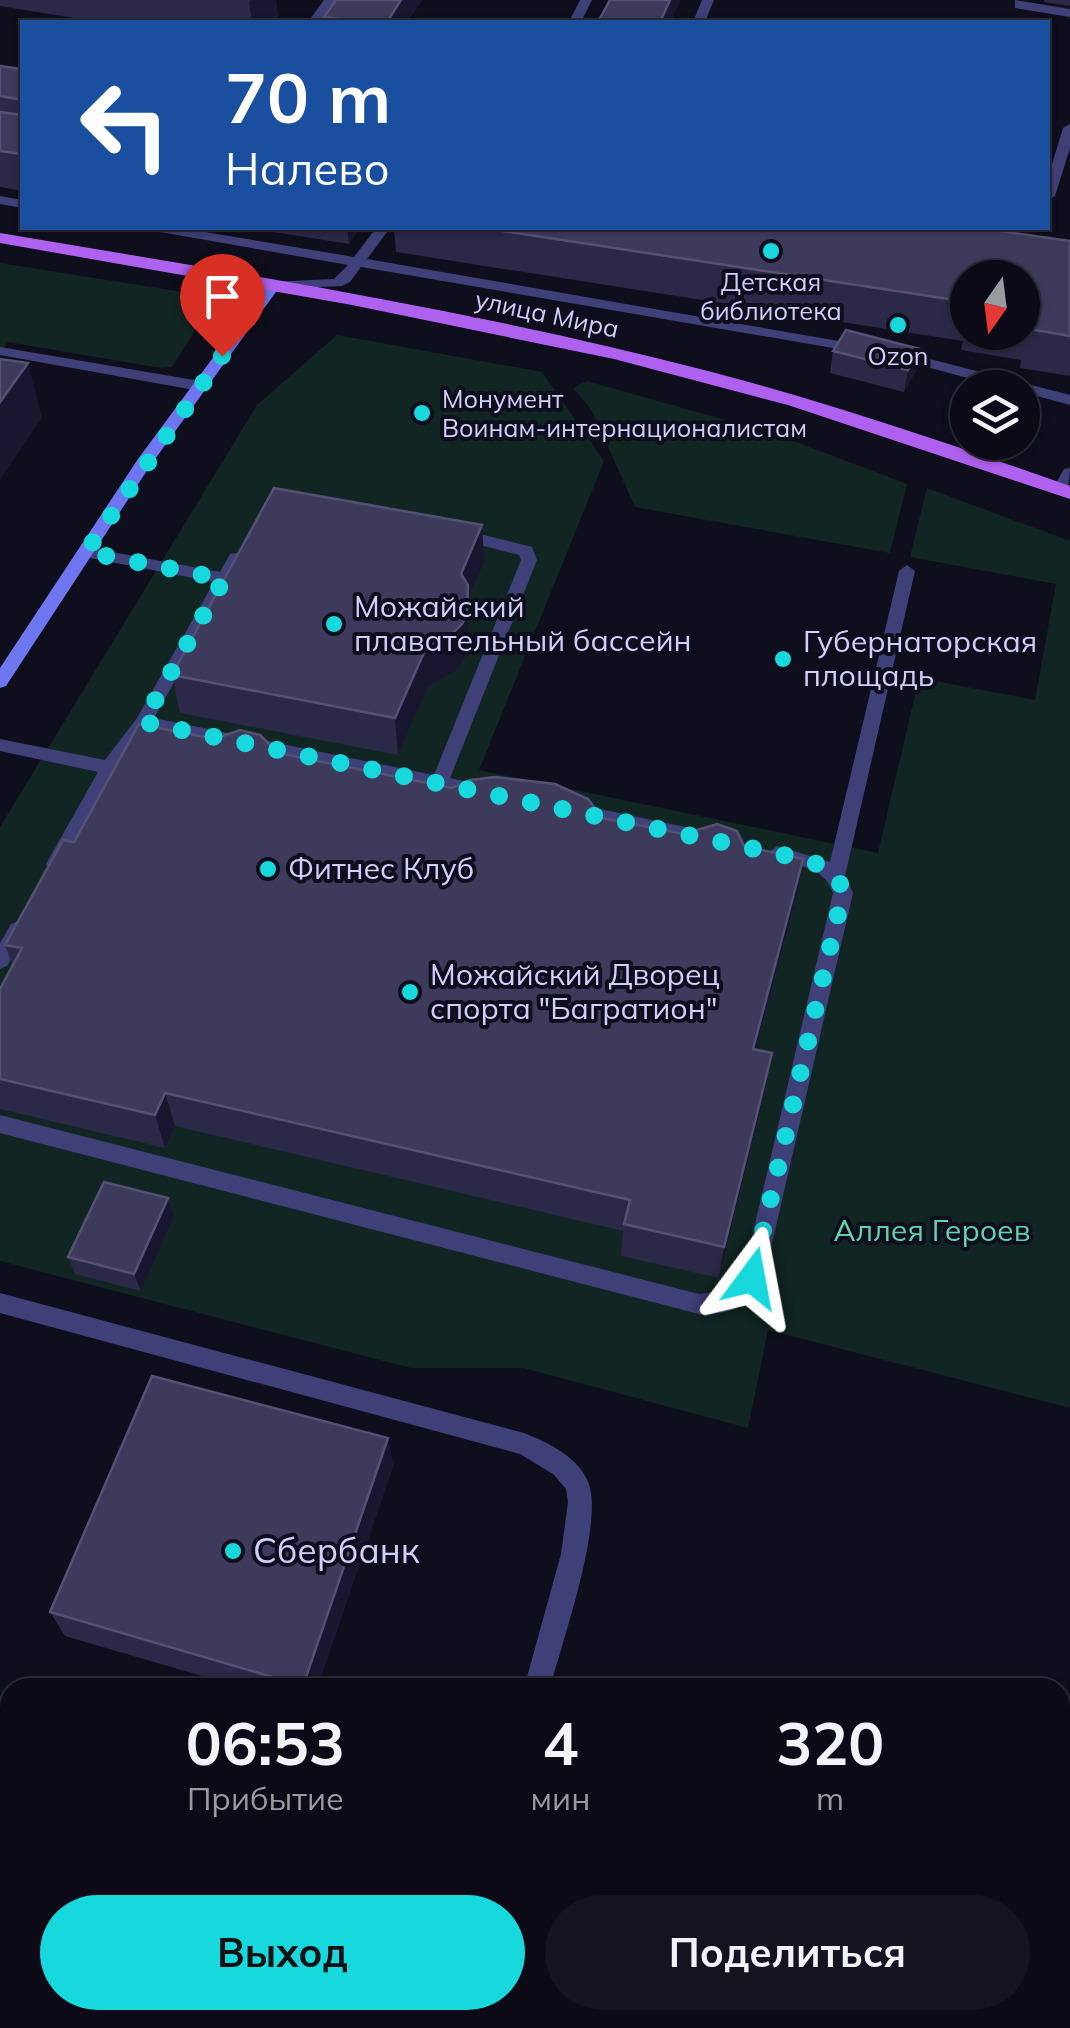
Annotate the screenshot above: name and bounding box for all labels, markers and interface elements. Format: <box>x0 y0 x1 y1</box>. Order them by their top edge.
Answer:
text: 70 m <box>225 53 391 141</box>
icon: left <box>60 60 190 190</box>
text: Налево <box>225 140 390 196</box>
marker: Детская библиотека <box>760 240 782 262</box>
pin <box>180 254 265 357</box>
north arrow <box>950 260 1040 350</box>
map controls <box>950 260 1040 460</box>
place label: Детская библиотека <box>700 266 842 326</box>
icon: arrive <box>195 269 250 324</box>
street label: улица Мира <box>472 283 622 344</box>
marker: Ozon <box>887 314 909 336</box>
place label: Ozon <box>868 340 928 371</box>
button: layers <box>950 370 1040 460</box>
place label: Монумент Воинам-интернационалистам <box>442 383 807 443</box>
marker: Монумент Воинам-интернационалистам <box>411 402 433 424</box>
place label: Можайский плавательный бассейн <box>354 587 692 659</box>
marker: Можайский плавательный бассейн <box>323 613 345 635</box>
place label: Губернаторская площадь <box>803 622 1037 694</box>
marker: Губернаторская площадь <box>772 648 794 670</box>
place label: Фитнес Клуб <box>288 849 474 887</box>
marker: Фитнес Клуб <box>257 858 279 880</box>
place label: Можайский Дворец спорта "Багратион" <box>430 955 720 1027</box>
marker: Можайский Дворец спорта "Багратион" <box>399 981 421 1003</box>
park label: Аллея Героев <box>834 1211 1030 1249</box>
position arrow <box>700 1226 804 1330</box>
place label: Сбербанк <box>253 1528 420 1572</box>
marker: Сбербанк <box>222 1540 244 1562</box>
text: 06:53 <box>186 1705 345 1780</box>
text: 4 <box>542 1705 578 1780</box>
text: 320 <box>776 1705 884 1780</box>
text: Прибытие <box>187 1778 344 1818</box>
text: мин <box>531 1778 590 1818</box>
text: m <box>816 1778 844 1818</box>
button: Выход <box>40 1895 525 2010</box>
button: Поделиться <box>545 1895 1030 2010</box>

